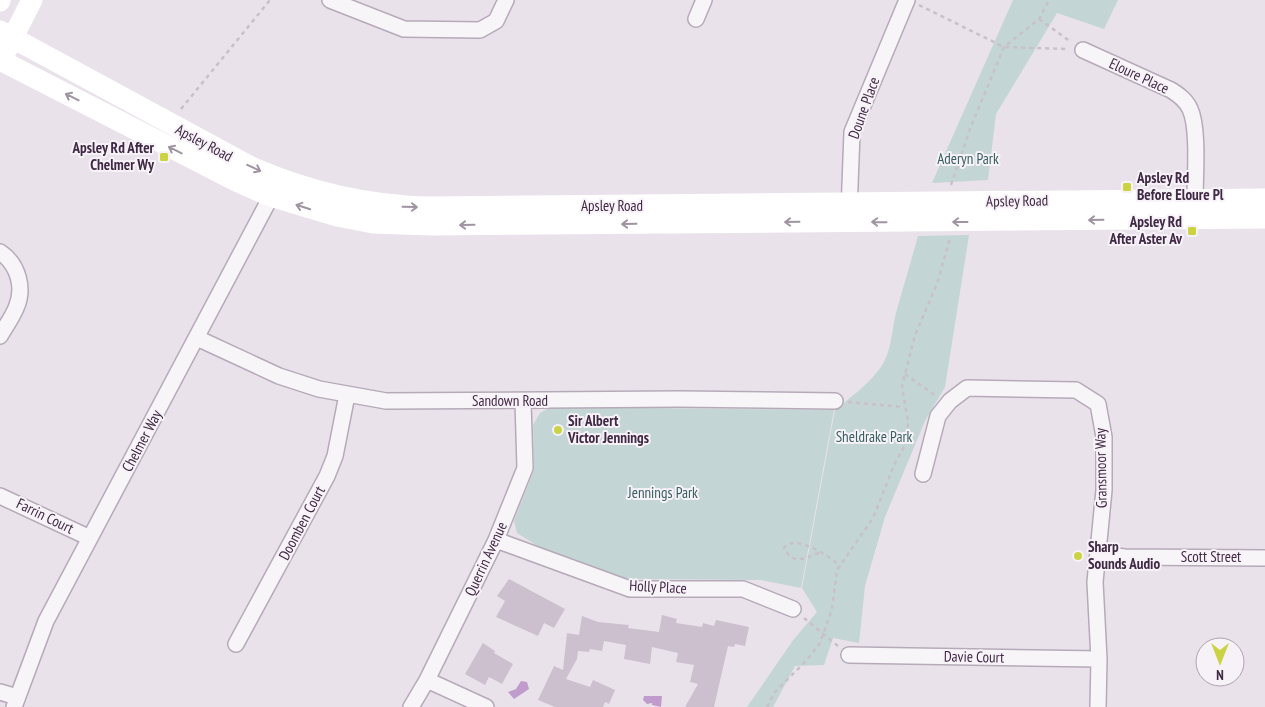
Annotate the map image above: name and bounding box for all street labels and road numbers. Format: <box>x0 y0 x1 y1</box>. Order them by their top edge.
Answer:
street label: Eloure Place <box>1106 53 1172 98</box>
street label: Doune Place <box>844 74 883 141</box>
street label: Apsley Road <box>172 120 236 166</box>
street label: Apsley Road <box>986 190 1048 211</box>
street label: Apsley Road <box>581 196 643 215</box>
street label: Sandown Road <box>472 391 548 410</box>
street label: Chelmer Way <box>117 406 166 475</box>
street label: Gransmoor Way <box>1090 427 1111 508</box>
street label: Doomben Court <box>274 482 329 563</box>
street label: Farrin Court <box>13 494 77 538</box>
street label: Querrin Avenue <box>460 519 511 599</box>
street label: Scott Street <box>1181 547 1241 566</box>
street label: Holly Place <box>629 576 687 597</box>
street label: Davie Court <box>944 646 1004 667</box>

